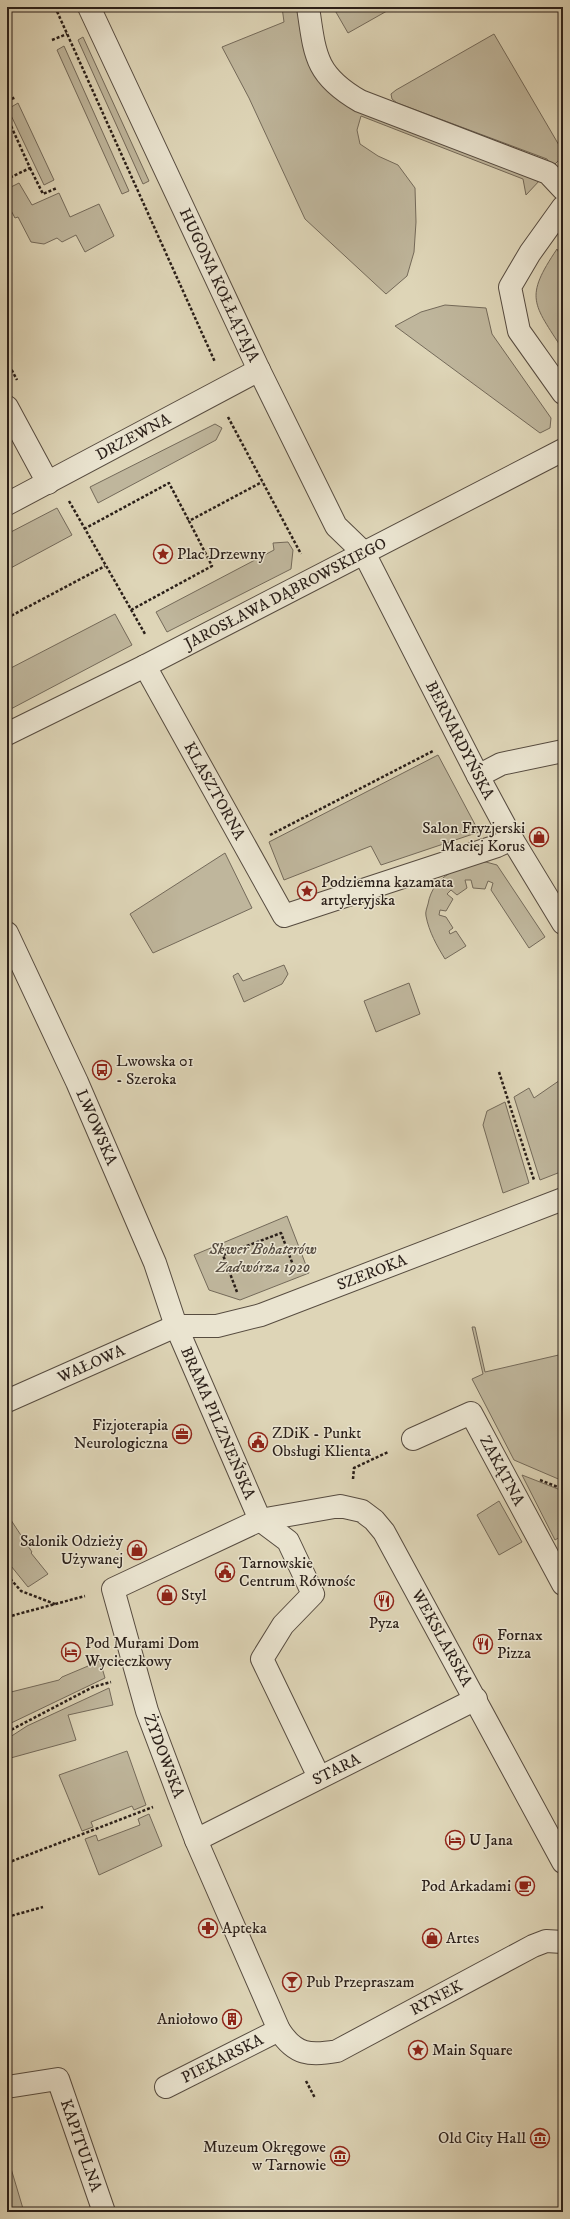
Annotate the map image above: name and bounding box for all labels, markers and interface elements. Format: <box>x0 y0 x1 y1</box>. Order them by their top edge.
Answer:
street label: HUGONA KOŁŁĄTAJA <box>175 205 264 366</box>
street label: DRZEWNA <box>93 408 175 465</box>
street label: JAROSŁAWA DĄBROWSKIEGO <box>179 533 390 655</box>
place icon: Plac Drzewny <box>152 543 174 565</box>
place label: Plac Drzewny <box>177 544 266 564</box>
street label: BERNARDYŃSKA <box>421 678 499 804</box>
street label: KLASZTORNA <box>179 739 250 844</box>
place label: Salon Fryzjerski Maciej Korus <box>422 818 525 856</box>
shop icon: Salon Fryzjerski Maciej Korus <box>528 826 550 848</box>
place label: Podziemna kazamata artyleryjska <box>321 872 453 910</box>
place icon: Podziemna kazamata artyleryjska <box>296 880 318 902</box>
place label: Lwowska 01 - Szeroka <box>116 1051 194 1089</box>
bus stop icon: Lwowska 01 - Szeroka <box>91 1059 113 1081</box>
street label: LWOWSKA <box>71 1086 122 1169</box>
park label: Skwer Bohaterów Zadwórza 1920 <box>208 1239 317 1277</box>
street label: SZEROKA <box>334 1250 410 1295</box>
street label: WAŁOWA <box>53 1340 129 1388</box>
street label: BRAMA PILZNEŃSKA <box>176 1344 260 1503</box>
place label: Fizjoterapia Neurologiczna <box>74 1415 168 1453</box>
office icon: Fizjoterapia Neurologiczna <box>171 1423 193 1445</box>
place label: ZDiK - Punkt Obsługi Klienta <box>272 1423 371 1461</box>
public building icon: ZDiK - Punkt Obsługi Klienta <box>247 1431 269 1453</box>
street label: ZAKĄTNA <box>475 1432 529 1510</box>
place label: Salonik Odzieży Używanej <box>20 1531 123 1569</box>
shop icon: Salonik Odzieży Używanej <box>126 1539 148 1561</box>
place label: Tarnowskie Centrum Równośc <box>239 1553 356 1591</box>
public building icon: Tarnowskie Centrum Równośc <box>214 1561 236 1583</box>
shop icon: Styl <box>156 1584 178 1606</box>
place label: Styl <box>181 1585 207 1605</box>
street label: WEKSLARSKA <box>407 1585 477 1691</box>
restaurant icon: Pyza <box>373 1590 395 1612</box>
place label: Pyza <box>369 1613 400 1633</box>
place label: Fornax Pizza <box>497 1625 543 1663</box>
place label: Pod Murami Dom Wycieczkowy <box>84 1633 199 1671</box>
restaurant icon: Fornax Pizza <box>472 1633 494 1655</box>
hotel icon: Pod Murami Dom Wycieczkowy <box>60 1641 82 1663</box>
street label: ŻYDOWSKA <box>139 1711 189 1802</box>
street label: STARA <box>309 1749 364 1790</box>
hotel icon: U Jana <box>444 1829 466 1851</box>
place label: U Jana <box>469 1830 513 1850</box>
cafe icon: Pod Arkadami <box>514 1875 536 1897</box>
place label: Pod Arkadami <box>421 1876 511 1896</box>
pharmacy icon: Apteka <box>197 1917 219 1939</box>
place label: Apteka <box>222 1918 267 1938</box>
shop icon: Artes <box>421 1927 443 1949</box>
place label: Artes <box>446 1928 479 1948</box>
bar icon: Pub Przepraszam <box>281 1971 303 1993</box>
place label: Pub Przepraszam <box>306 1972 415 1992</box>
street label: RYNEK <box>407 1975 467 2020</box>
building icon: Aniołowo <box>221 2008 243 2030</box>
place label: Aniołowo <box>157 2009 218 2029</box>
street label: PIEKARSKA <box>178 2029 267 2088</box>
place icon: Main Square <box>407 2039 429 2061</box>
place label: Main Square <box>432 2040 513 2060</box>
street label: KAPITULNA <box>56 2097 106 2195</box>
museum icon: Old City Hall <box>529 2127 551 2149</box>
place label: Old City Hall <box>438 2128 526 2148</box>
place label: Muzeum Okręgowe w Tarnowie <box>203 2137 326 2175</box>
museum icon: Muzeum Okręgowe w Tarnowie <box>329 2145 351 2167</box>

